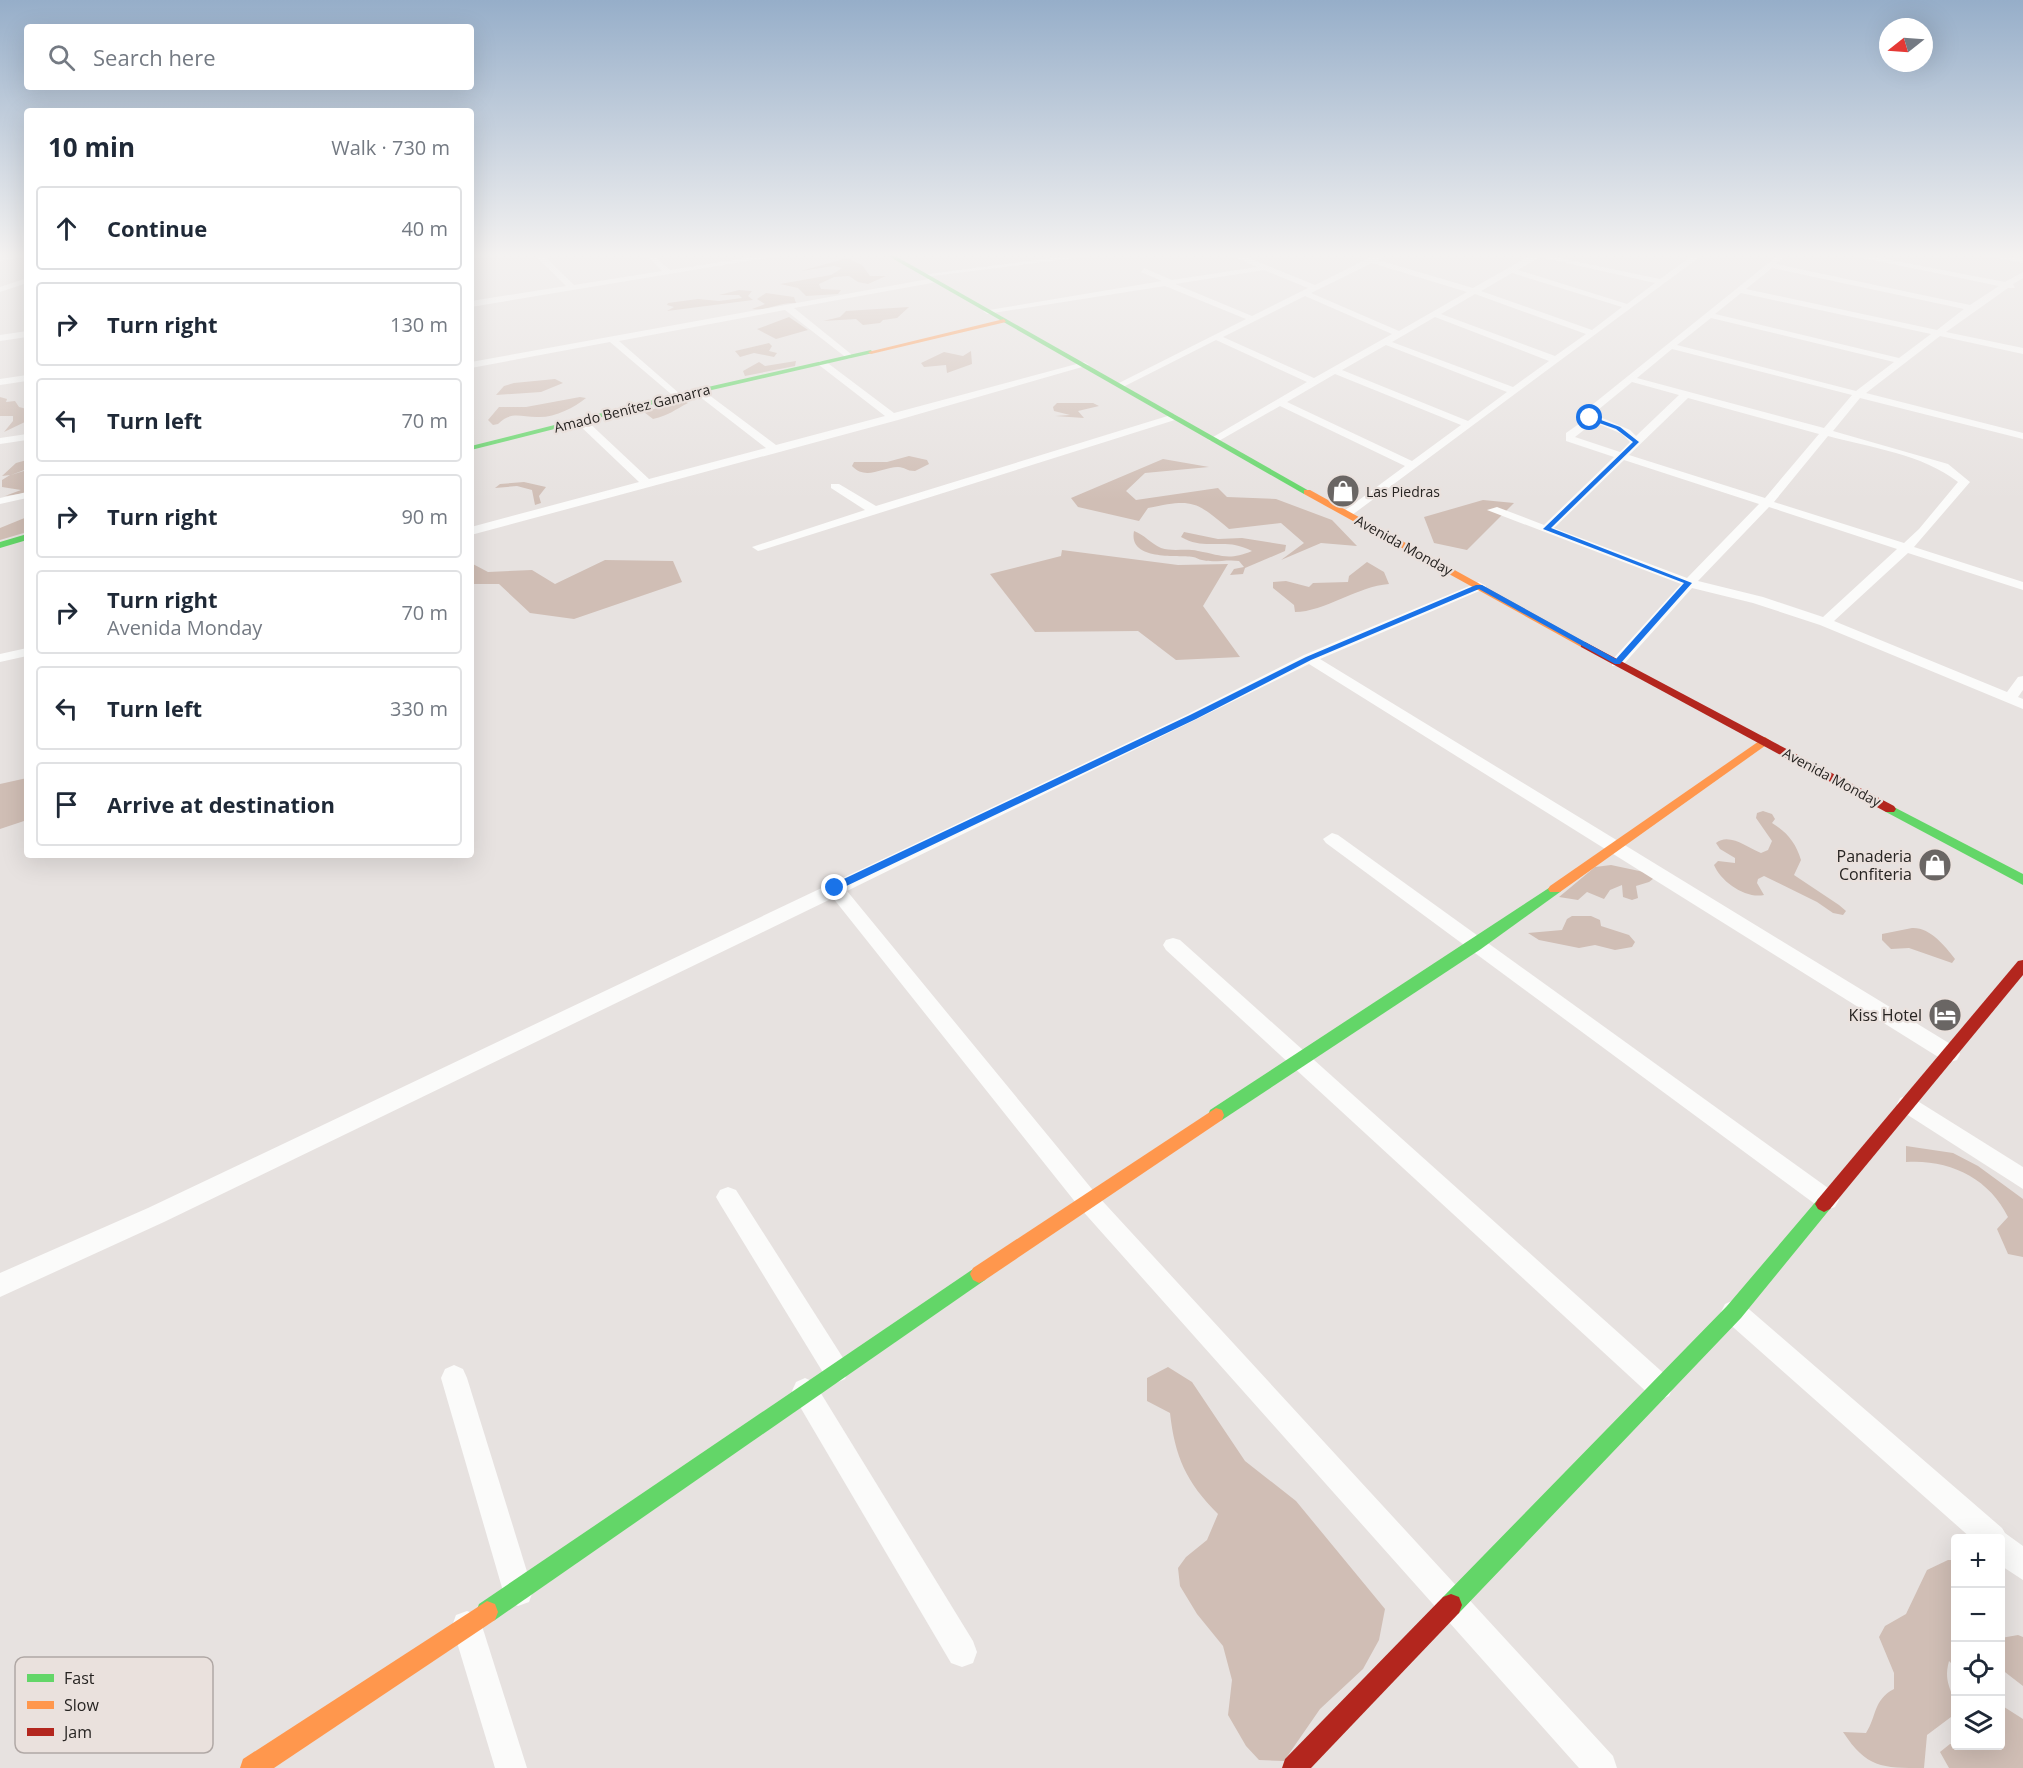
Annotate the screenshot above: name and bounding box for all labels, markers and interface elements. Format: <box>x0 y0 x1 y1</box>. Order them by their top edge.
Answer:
north arrow <box>1879 18 1933 72</box>
search box <box>24 24 474 90</box>
icon: search <box>45 41 78 74</box>
text: Search here <box>93 42 216 72</box>
text: 10 min <box>48 129 135 165</box>
text: Walk · 730 m <box>331 134 450 161</box>
icon: ahead <box>50 212 83 245</box>
text: Continue <box>107 213 207 243</box>
text: 40 m <box>401 215 448 242</box>
icon: right <box>50 308 83 341</box>
text: Turn right <box>107 309 218 339</box>
text: 130 m <box>390 311 448 338</box>
street label: Amado Benítez Gamarra <box>552 379 712 437</box>
icon: left <box>50 404 83 437</box>
route start <box>1576 404 1602 430</box>
text: Turn left <box>107 405 202 435</box>
text: 70 m <box>401 407 448 434</box>
shop icon: Las Piedras <box>1325 473 1361 509</box>
place label: Las Piedras <box>1366 482 1440 501</box>
icon: right <box>50 500 83 533</box>
text: Turn right <box>107 501 218 531</box>
text: 90 m <box>401 503 448 530</box>
street label: Avenida Monday <box>1352 510 1457 580</box>
text: Turn right <box>107 584 218 614</box>
icon: right <box>50 596 83 629</box>
text: 70 m <box>401 599 448 626</box>
text: Avenida Monday <box>107 614 262 641</box>
icon: left <box>50 692 83 725</box>
text: Turn left <box>107 693 202 723</box>
text: 330 m <box>390 695 448 722</box>
street label: Avenida Monday <box>1780 743 1885 811</box>
icon: arrive <box>50 788 83 821</box>
text: Arrive at destination <box>107 789 335 819</box>
place label: Panaderia Confiteria <box>1837 845 1912 885</box>
shop icon: Panaderia Confiteria <box>1917 847 1953 883</box>
route end <box>821 874 847 900</box>
hotel icon: Kiss Hotel <box>1927 997 1963 1033</box>
place label: Kiss Hotel <box>1849 1004 1922 1026</box>
map controls <box>1951 1534 2005 1750</box>
button: + <box>1951 1534 2005 1588</box>
button: − <box>1951 1588 2005 1642</box>
button: locate <box>1951 1642 2005 1696</box>
legend <box>15 1657 213 1753</box>
text: Fast <box>64 1667 95 1689</box>
text: Slow <box>64 1694 99 1716</box>
button: layers <box>1951 1696 2005 1750</box>
text: Jam <box>62 1721 92 1743</box>

